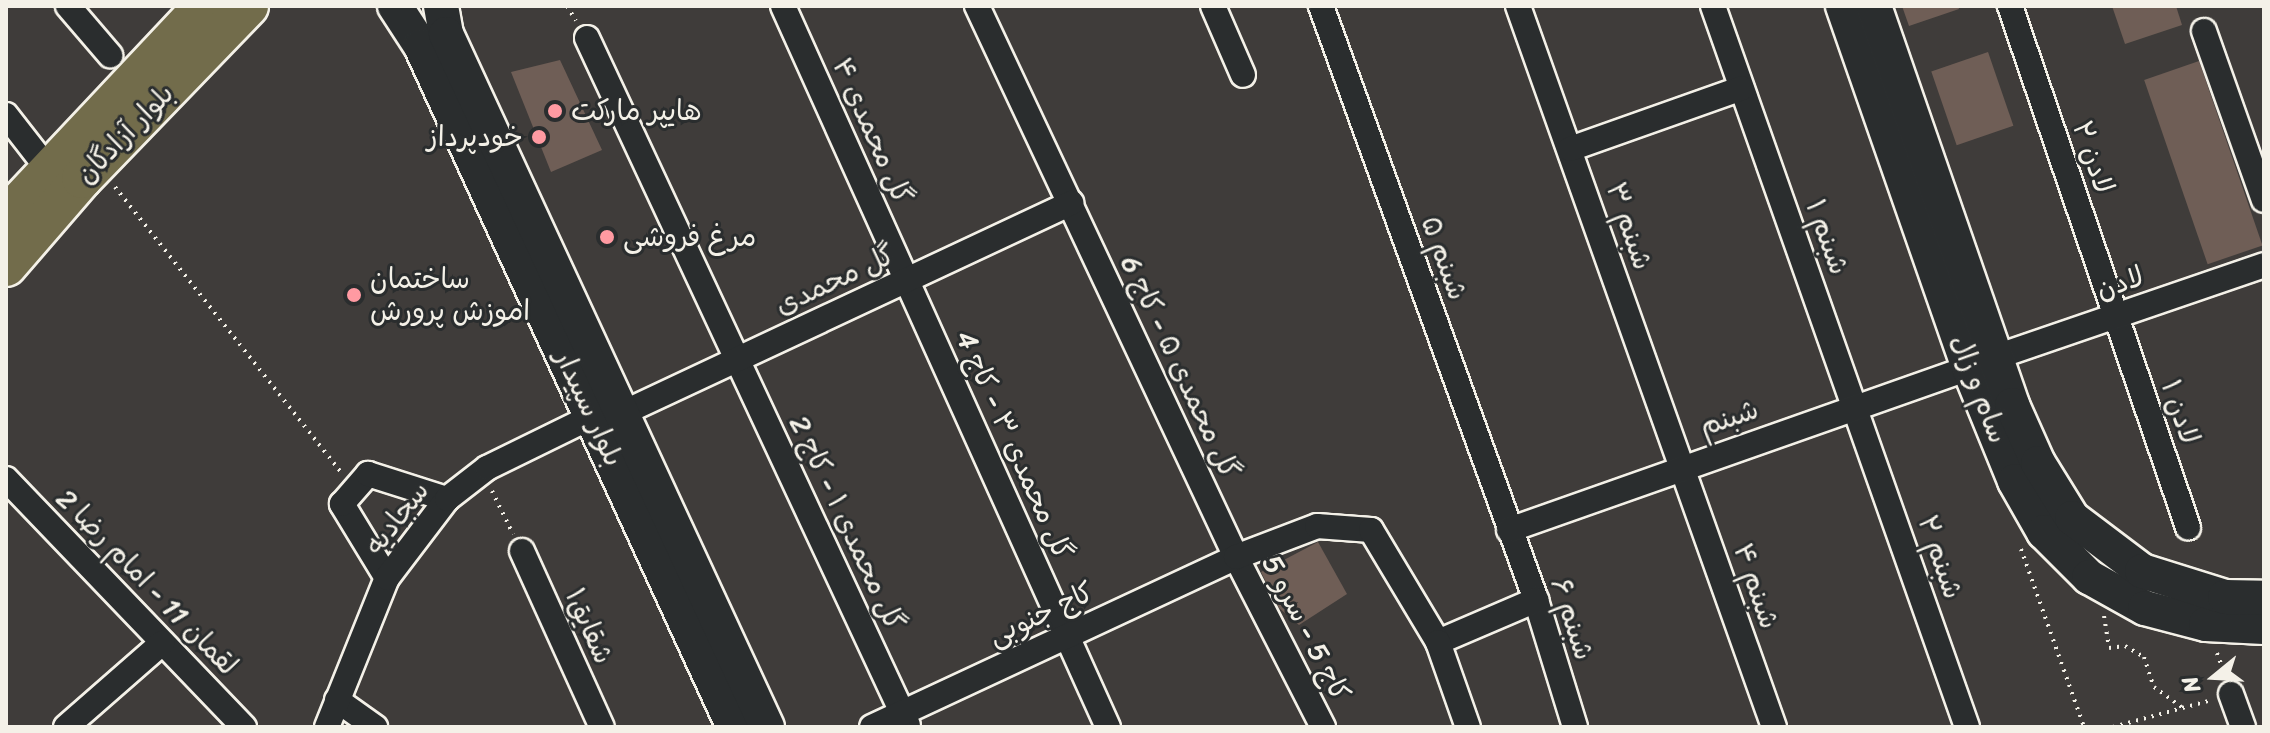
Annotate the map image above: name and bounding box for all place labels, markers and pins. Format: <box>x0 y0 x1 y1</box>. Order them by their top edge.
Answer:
place label: هایپر مارکت <box>571 94 702 128</box>
marker: هایپر مارکت <box>546 102 564 120</box>
place label: خودپرداز <box>427 120 523 154</box>
marker: خودپرداز <box>530 128 548 146</box>
place label: مرغ فروشی <box>623 220 756 254</box>
marker: مرغ فروشی <box>598 228 616 246</box>
place label: ساختمان اموزش پرورش <box>370 262 530 328</box>
marker: ساختمان اموزش پرورش <box>345 286 363 304</box>

